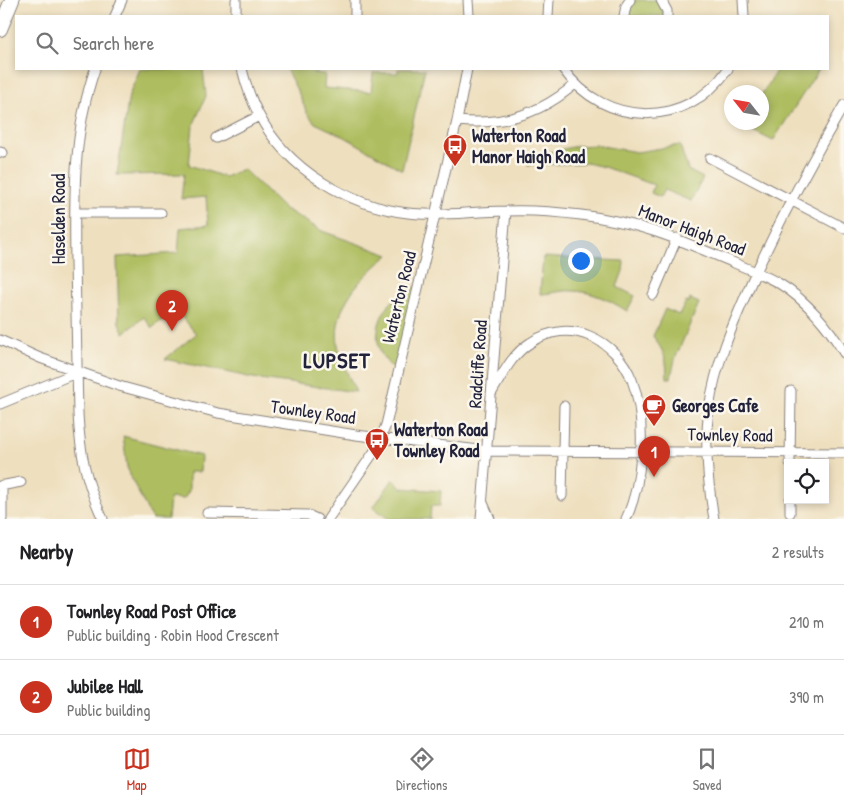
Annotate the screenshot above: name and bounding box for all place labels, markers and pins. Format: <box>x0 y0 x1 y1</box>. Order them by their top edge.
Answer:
place label: Waterton Road Manor Haigh Road <box>472 123 585 170</box>
bus stop icon: Waterton Road Manor Haigh Road <box>442 133 468 167</box>
pin: 2 <box>156 290 188 331</box>
cafe icon: Georges Cafe <box>641 393 667 427</box>
place label: Georges Cafe <box>672 393 760 419</box>
place label: Waterton Road Townley Road <box>393 417 488 464</box>
bus stop icon: Waterton Road Townley Road <box>364 427 390 461</box>
pin: 1 <box>638 436 670 477</box>

